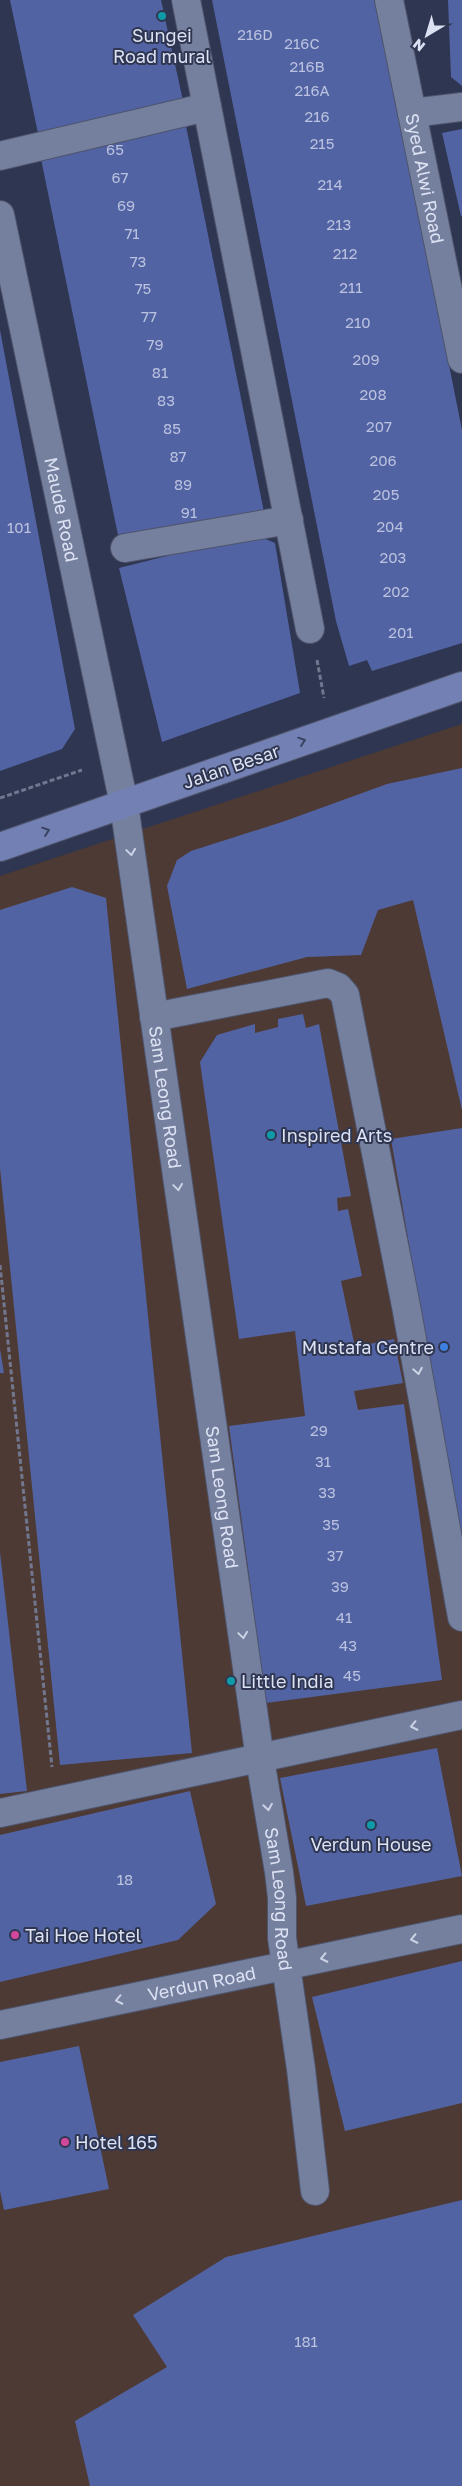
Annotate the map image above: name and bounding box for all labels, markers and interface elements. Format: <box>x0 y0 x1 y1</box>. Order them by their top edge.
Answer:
marker: Sungei Road mural <box>156 10 168 22</box>
north arrow <box>402 10 452 60</box>
place label: Sungei Road mural <box>113 24 211 67</box>
house number: 216D <box>237 25 273 43</box>
house number: 216C <box>284 34 320 52</box>
text: N <box>409 36 428 56</box>
house number: 216B <box>289 57 325 75</box>
house number: 216A <box>294 81 330 99</box>
house number: 216 <box>304 107 330 125</box>
street label: Syed Alwi Road <box>401 111 449 245</box>
house number: 215 <box>310 134 334 152</box>
house number: 65 <box>106 140 124 158</box>
house number: 67 <box>111 168 129 186</box>
house number: 214 <box>317 175 343 193</box>
house number: 69 <box>117 196 135 214</box>
house number: 213 <box>327 215 351 233</box>
house number: 71 <box>124 224 140 242</box>
house number: 212 <box>333 244 357 262</box>
house number: 73 <box>130 252 146 270</box>
house number: 211 <box>339 278 363 296</box>
house number: 75 <box>135 279 151 297</box>
house number: 77 <box>141 307 157 325</box>
house number: 210 <box>345 313 371 331</box>
house number: 79 <box>146 335 164 353</box>
house number: 209 <box>352 350 380 368</box>
house number: 81 <box>152 363 168 381</box>
house number: 208 <box>359 385 387 403</box>
house number: 83 <box>157 391 175 409</box>
house number: 207 <box>366 417 392 435</box>
house number: 85 <box>163 419 181 437</box>
house number: 87 <box>169 447 187 465</box>
house number: 206 <box>369 451 397 469</box>
street label: Maude Road <box>40 455 84 564</box>
house number: 89 <box>174 475 192 493</box>
house number: 205 <box>373 485 399 503</box>
house number: 91 <box>181 503 197 521</box>
house number: 204 <box>376 517 404 535</box>
house number: 101 <box>7 518 31 536</box>
house number: 203 <box>380 548 406 566</box>
house number: 202 <box>383 582 409 600</box>
house number: 201 <box>388 623 414 641</box>
one-way arrow <box>297 737 305 747</box>
street label: Jalan Besar <box>180 739 282 793</box>
one-way arrow <box>41 827 50 837</box>
one-way arrow <box>125 848 135 856</box>
street label: Sam Leong Road <box>145 1024 187 1170</box>
place label: Inspired Arts <box>281 1124 392 1146</box>
marker: Inspired Arts <box>265 1129 277 1141</box>
one-way arrow <box>173 1182 183 1191</box>
place label: Mustafa Centre <box>302 1336 434 1358</box>
marker: Mustafa Centre <box>438 1341 450 1353</box>
one-way arrow <box>412 1367 422 1376</box>
house number: 29 <box>310 1421 328 1439</box>
street label: Sam Leong Road <box>202 1424 244 1570</box>
house number: 31 <box>315 1452 331 1470</box>
house number: 33 <box>318 1483 336 1501</box>
house number: 35 <box>322 1515 340 1533</box>
house number: 37 <box>327 1546 343 1564</box>
house number: 39 <box>331 1577 349 1595</box>
house number: 41 <box>336 1608 352 1626</box>
one-way arrow <box>237 1631 247 1640</box>
house number: 43 <box>339 1636 357 1654</box>
house number: 45 <box>343 1666 361 1684</box>
place label: Little India <box>241 1670 334 1692</box>
marker: Little India <box>225 1675 237 1687</box>
one-way arrow <box>410 1720 419 1730</box>
one-way arrow <box>263 1803 273 1812</box>
marker: Verdun House <box>365 1819 377 1831</box>
street label: Sam Leong Road <box>261 1826 298 1972</box>
place label: Verdun House <box>310 1833 432 1855</box>
house number: 18 <box>117 1870 133 1888</box>
place label: Tai Hoe Hotel <box>25 1924 142 1946</box>
marker: Tai Hoe Hotel <box>9 1929 21 1941</box>
one-way arrow <box>410 1933 419 1944</box>
one-way arrow <box>320 1952 328 1963</box>
street label: Verdun Road <box>146 1961 258 2005</box>
one-way arrow <box>115 1995 124 2005</box>
place label: Hotel 165 <box>75 2131 157 2153</box>
marker: Hotel 165 <box>59 2136 71 2148</box>
house number: 181 <box>294 2332 318 2350</box>

